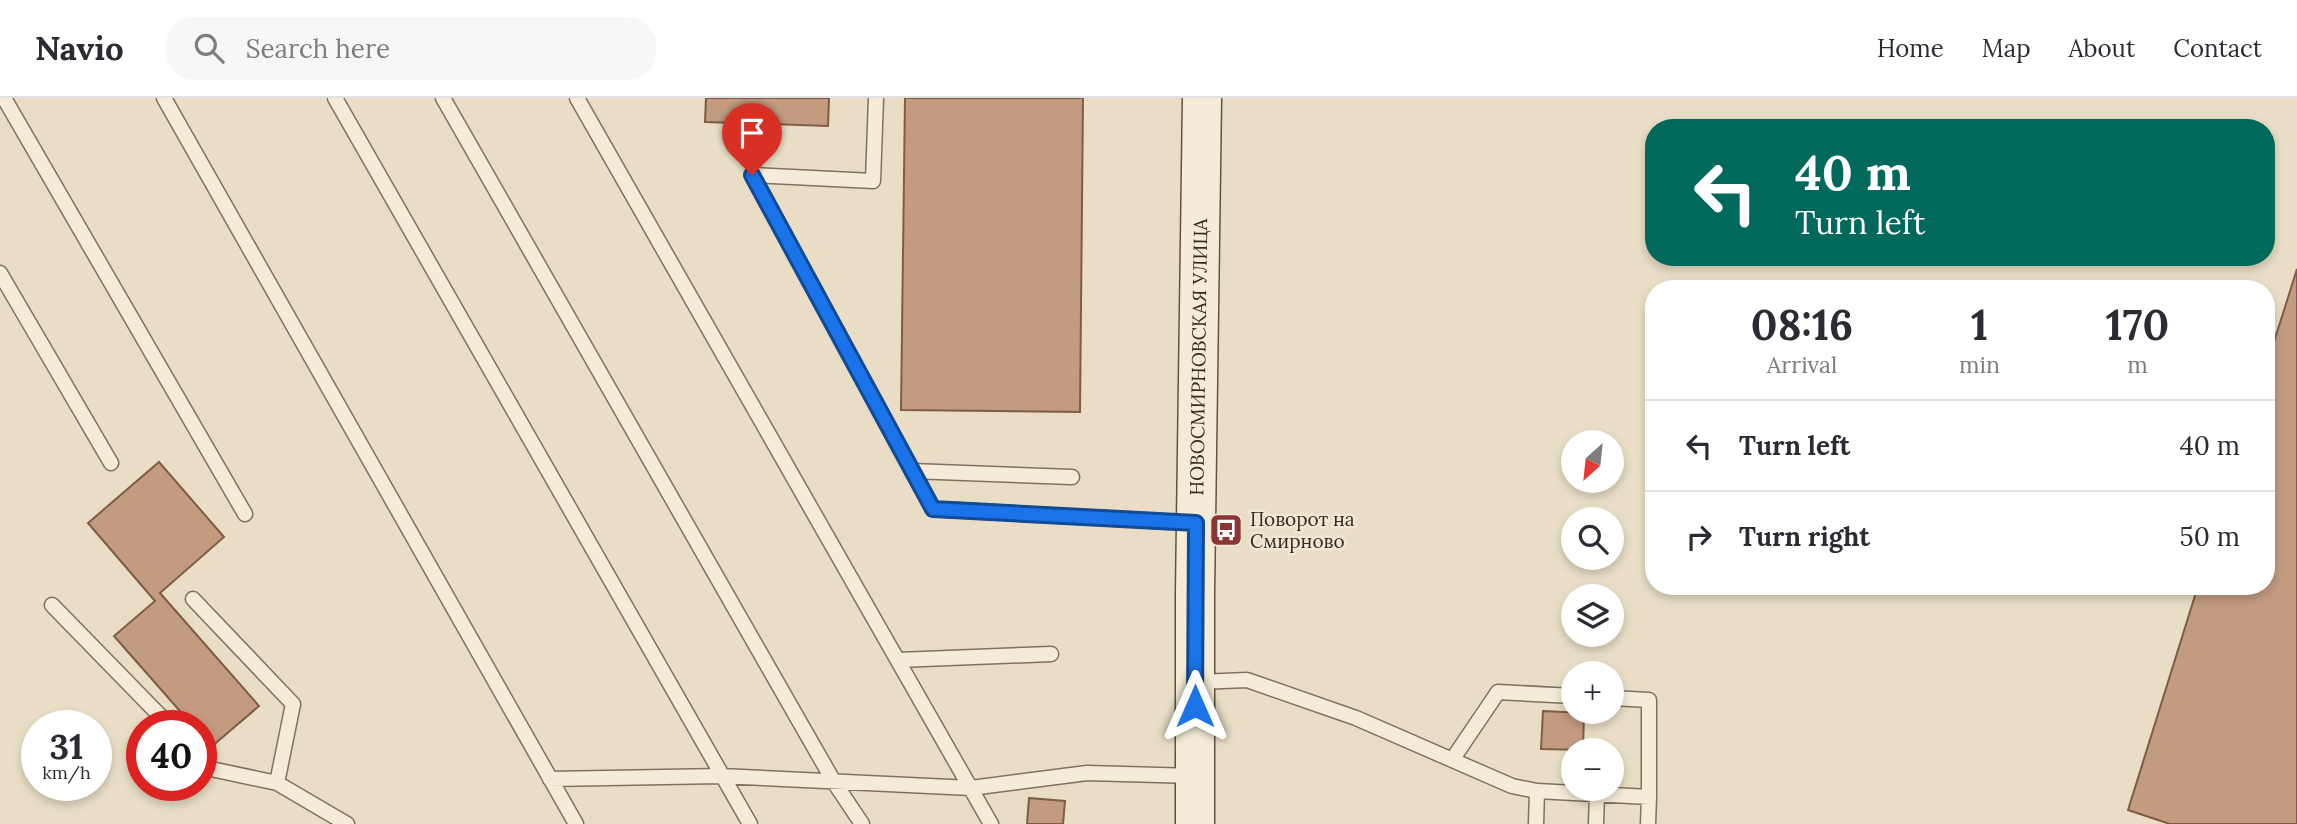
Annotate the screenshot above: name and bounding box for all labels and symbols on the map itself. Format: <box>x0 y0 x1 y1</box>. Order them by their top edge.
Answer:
pin <box>722 103 782 175</box>
street label: НОВОСМИРНОВСКАЯ УЛИЦА <box>1184 217 1212 496</box>
north arrow <box>1561 430 1624 494</box>
place label: Поворот на Смирново <box>1250 507 1355 553</box>
bus stop icon: Поворот на Смирново <box>1207 511 1245 549</box>
position arrow <box>1158 669 1232 743</box>
speed limit sign: 40 <box>126 710 217 801</box>

